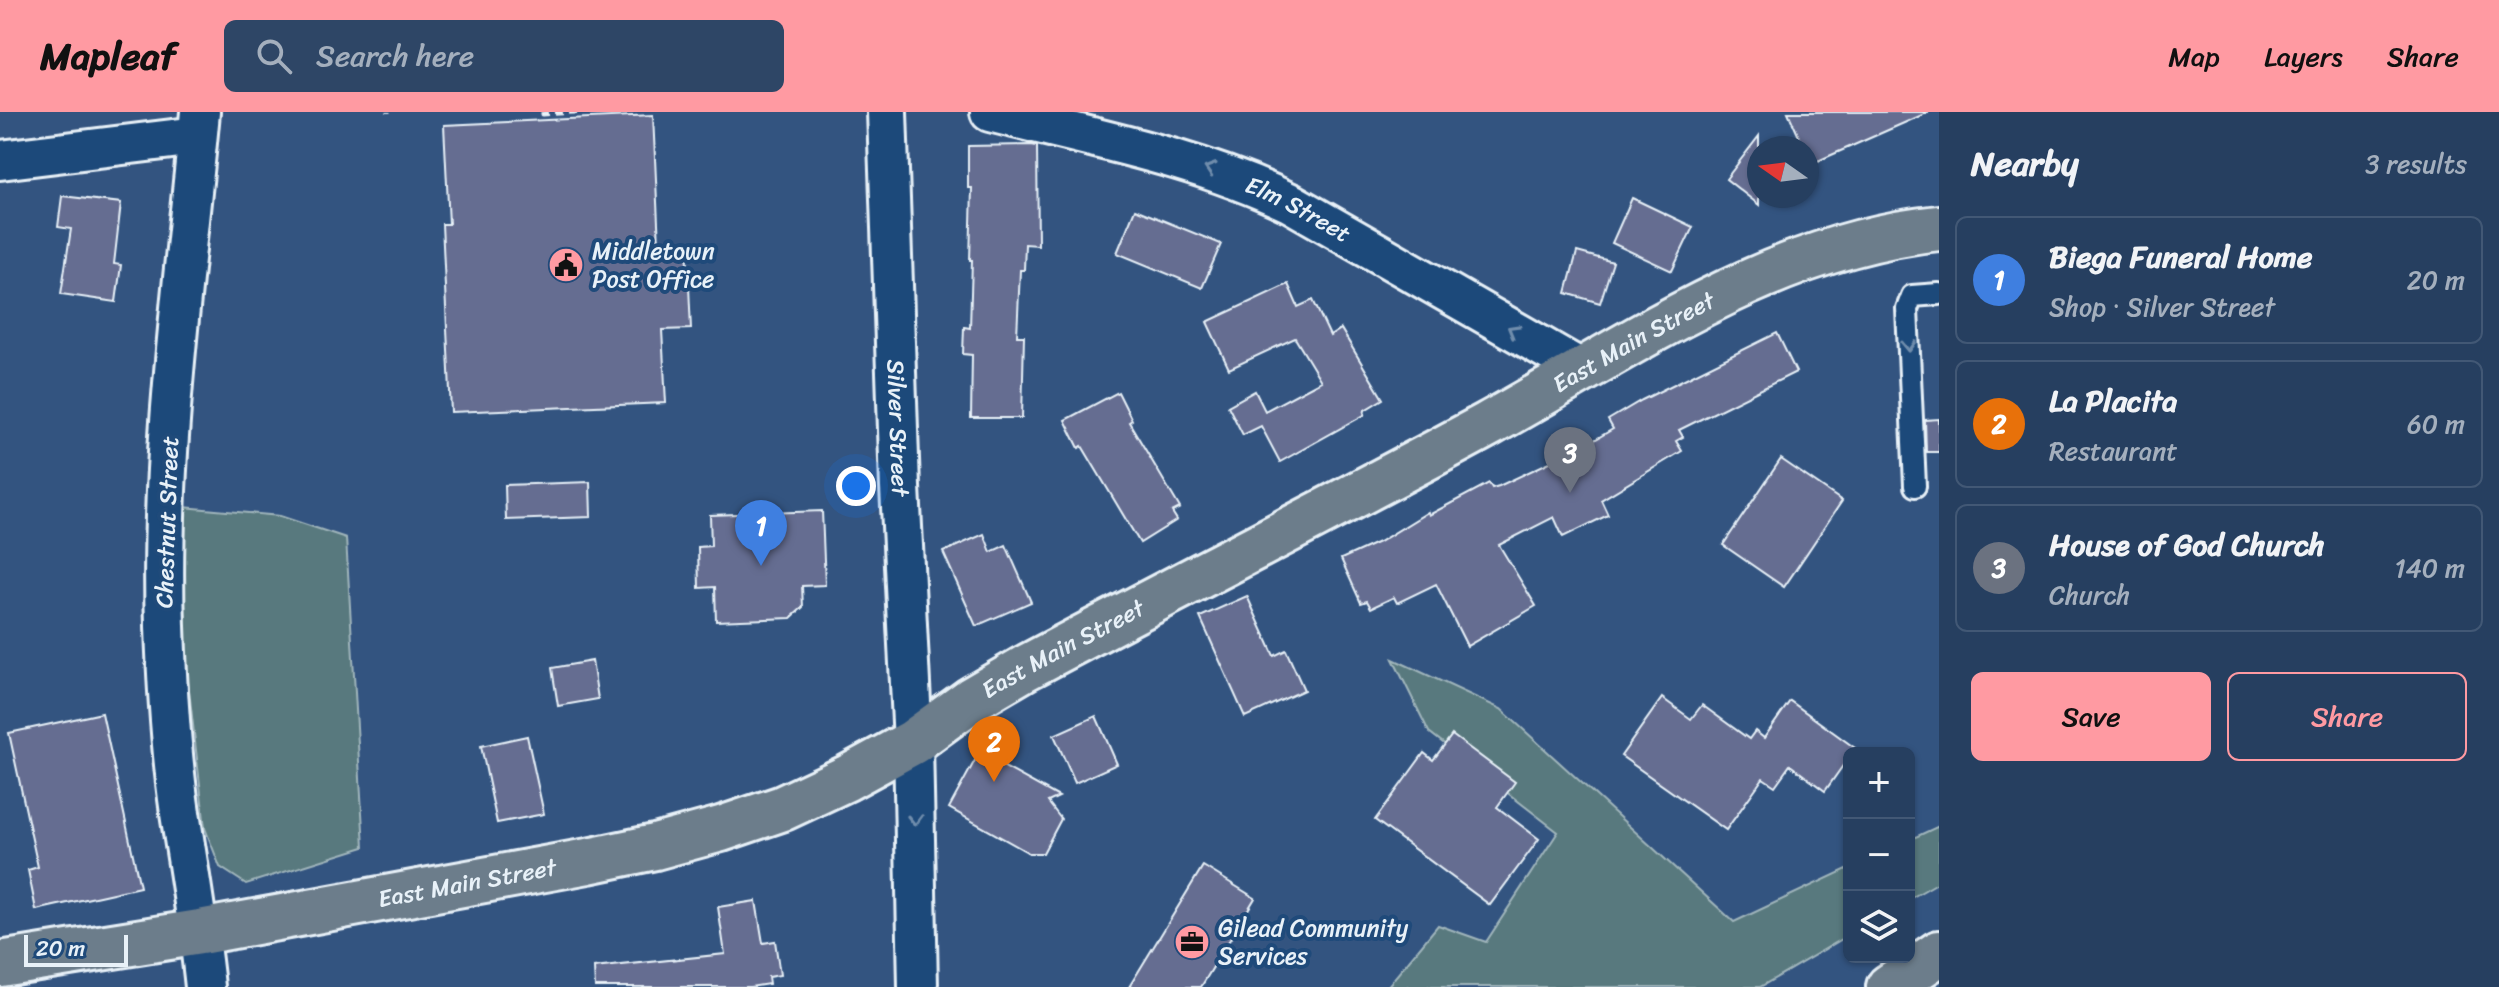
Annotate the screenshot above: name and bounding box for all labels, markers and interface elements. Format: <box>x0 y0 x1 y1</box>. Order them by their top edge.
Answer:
search box <box>224 20 784 92</box>
text: Mapleaf <box>40 23 176 90</box>
text: Search here <box>316 29 474 83</box>
text: Map <box>2168 32 2220 81</box>
text: Layers <box>2264 32 2343 81</box>
text: Share <box>2387 32 2459 81</box>
icon: search <box>252 34 296 78</box>
text: Nearby <box>1971 134 2079 194</box>
north arrow <box>1747 136 1819 208</box>
text: 3 results <box>2365 141 2467 187</box>
one-way arrow <box>1204 162 1217 178</box>
street label: Elm Street <box>1239 164 1359 254</box>
place label: Middletown Post Office <box>592 230 715 300</box>
text: Biega Funeral Home <box>2049 230 2312 284</box>
public building icon: Middletown Post Office <box>547 246 585 284</box>
text: 1 <box>1993 257 2005 303</box>
text: 20 m <box>2407 257 2465 303</box>
street label: East Main Street <box>1544 279 1723 404</box>
text: Shop · Silver Street <box>2049 284 2275 330</box>
one-way arrow <box>1507 324 1522 340</box>
one-way arrow <box>1900 340 1917 353</box>
street label: Silver Street <box>875 359 922 499</box>
text: La Placita <box>2049 374 2177 428</box>
text: 2 <box>1991 401 2007 447</box>
text: 60 m <box>2407 401 2465 447</box>
pin: 3 <box>1544 427 1596 493</box>
text: Restaurant <box>2049 428 2178 474</box>
street label: Chestnut Street <box>143 435 191 609</box>
your location <box>836 466 876 506</box>
pin: 1 <box>735 500 787 566</box>
text: House of God Church <box>2049 518 2325 572</box>
text: 3 <box>1992 545 2006 591</box>
text: 140 m <box>2394 545 2465 591</box>
text: Church <box>2049 572 2130 618</box>
street label: East Main Street <box>973 587 1153 710</box>
button: Save <box>1971 672 2211 761</box>
button: Share <box>2227 672 2467 761</box>
pin: 2 <box>968 716 1020 782</box>
map controls <box>1843 747 1915 963</box>
button: + <box>1843 747 1915 819</box>
one-way arrow <box>906 814 923 827</box>
button: − <box>1843 819 1915 891</box>
street label: East Main Street <box>374 846 561 920</box>
button: layers <box>1843 891 1915 963</box>
place label: Gilead Community Services <box>1218 907 1409 977</box>
office icon: Gilead Community Services <box>1173 923 1211 961</box>
text: 20 m <box>36 929 85 968</box>
scale bar <box>24 931 128 967</box>

